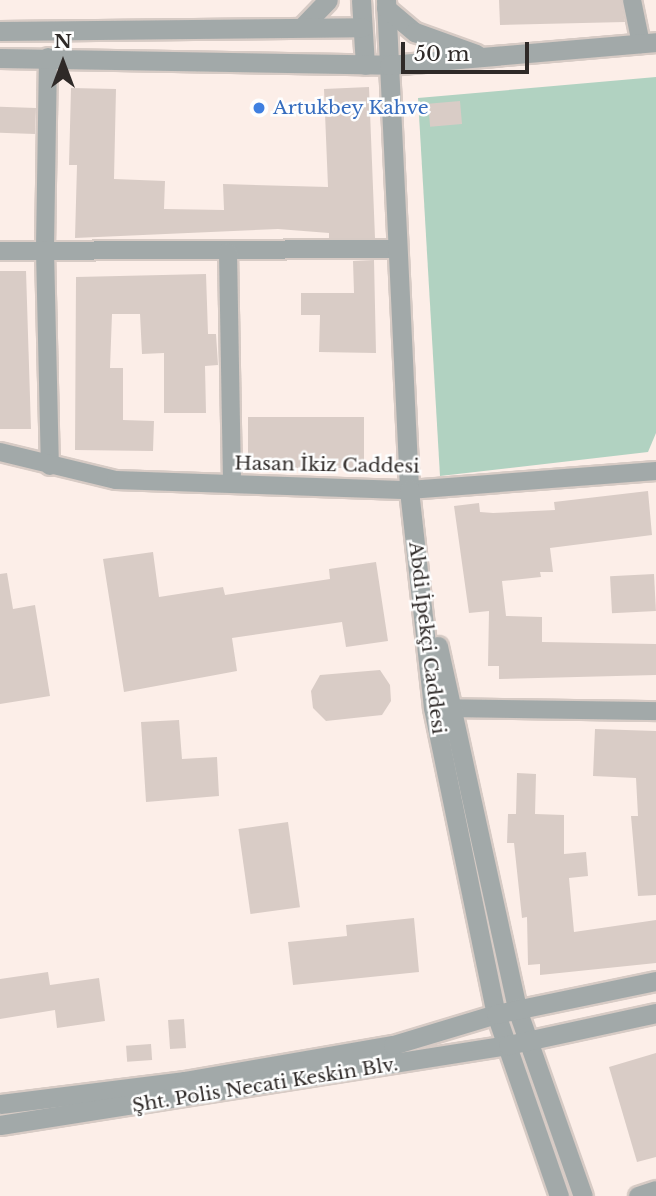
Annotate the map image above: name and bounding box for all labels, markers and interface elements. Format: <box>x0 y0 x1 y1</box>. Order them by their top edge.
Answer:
north arrow <box>28 28 98 98</box>
scale bar <box>404 28 532 72</box>
text: N <box>54 30 72 53</box>
text: 50 m <box>414 41 469 67</box>
place label: Artukbey Kahve <box>273 97 429 119</box>
marker: Artukbey Kahve <box>251 100 267 116</box>
street label: Hasan İkiz Caddesi <box>234 452 420 478</box>
street label: Abdi İpekçi Caddesi <box>404 540 450 736</box>
street label: Şht. Polis Necati Keskin Blv. <box>130 1053 400 1117</box>

